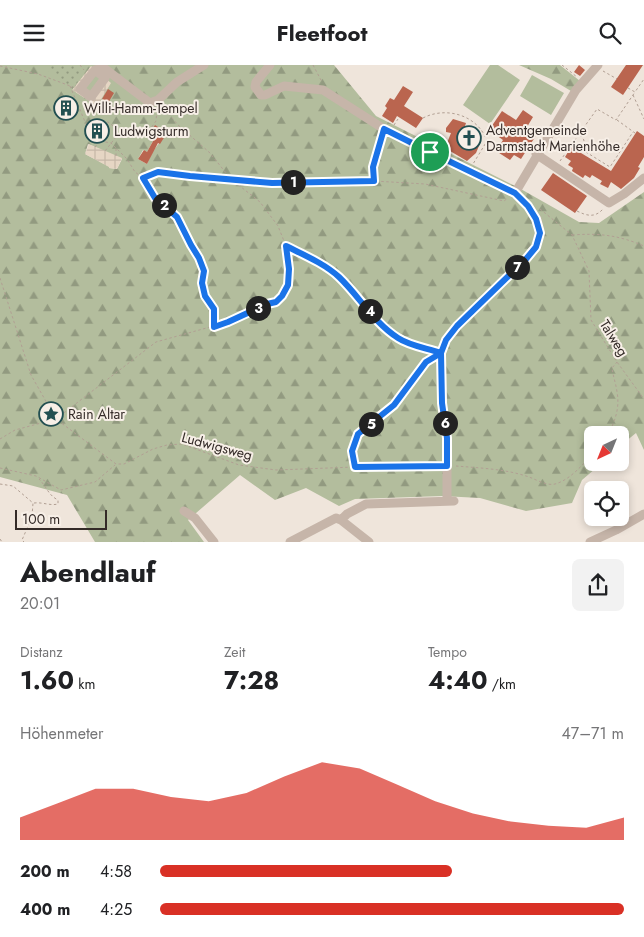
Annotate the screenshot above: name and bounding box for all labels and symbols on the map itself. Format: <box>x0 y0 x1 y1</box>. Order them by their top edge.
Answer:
building icon: Willi-Hamm-Tempel <box>53 95 79 121</box>
place label: Willi-Hamm-Tempel <box>84 98 198 118</box>
building icon: Ludwigsturm <box>84 118 110 144</box>
place label: Adventgemeinde Darmstadt Marienhöhe <box>486 120 620 156</box>
place label: Ludwigsturm <box>114 121 189 141</box>
church icon: Adventgemeinde Darmstadt Marienhöhe <box>456 125 482 151</box>
pin <box>409 131 451 173</box>
pin: 1 <box>280 169 306 195</box>
pin: 2 <box>152 193 176 217</box>
pin: 7 <box>504 255 530 279</box>
pin: 3 <box>246 295 270 321</box>
pin: 4 <box>358 299 382 323</box>
street label: Talweg <box>595 316 633 360</box>
place icon: Rain Altar <box>38 401 64 427</box>
place label: Rain Altar <box>68 404 125 424</box>
pin: 5 <box>358 411 384 437</box>
pin: 6 <box>432 411 458 435</box>
north arrow <box>584 426 629 471</box>
street label: Ludwigsweg <box>179 427 255 465</box>
scale bar <box>15 507 108 530</box>

